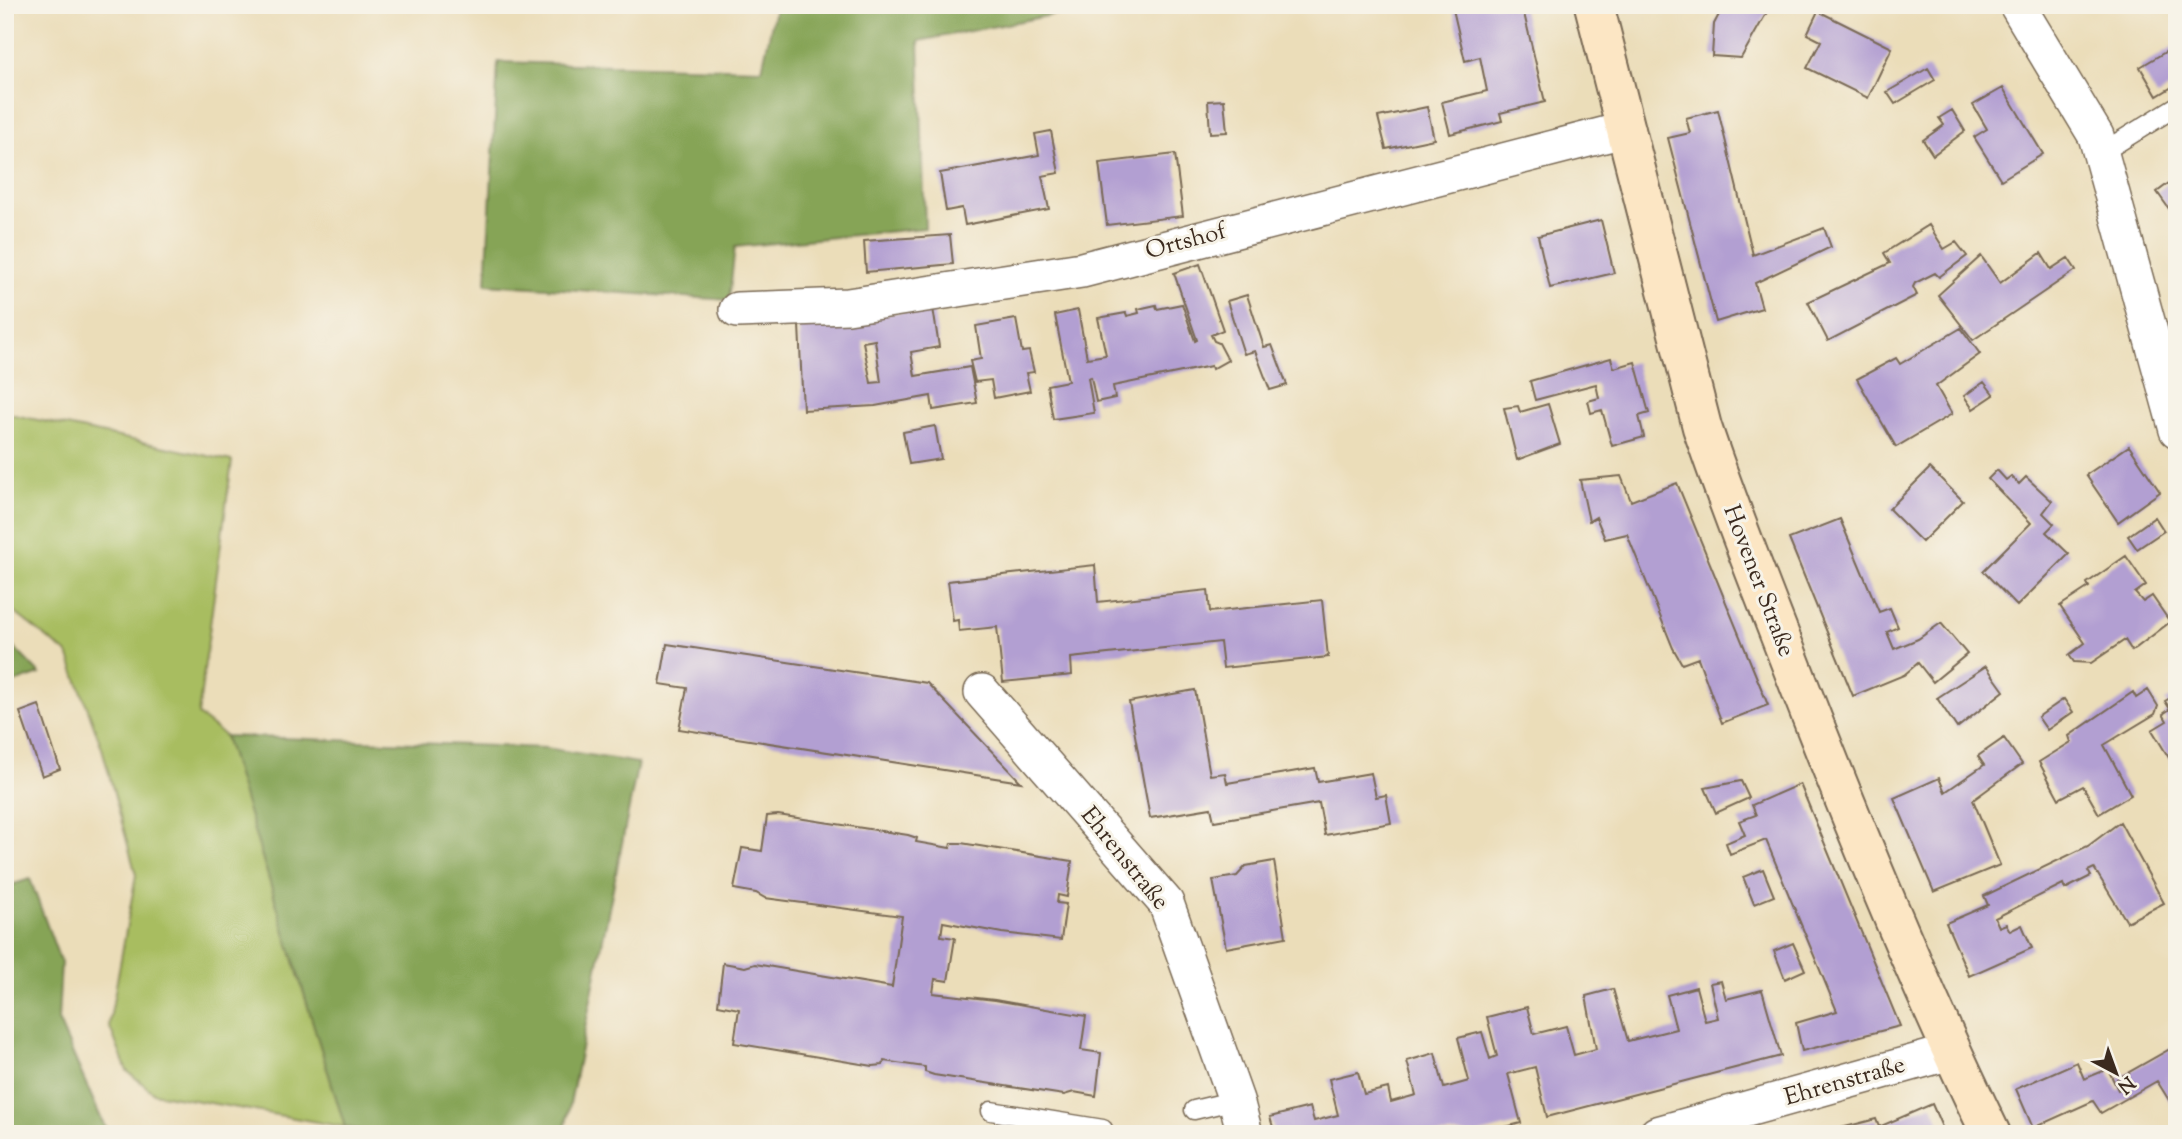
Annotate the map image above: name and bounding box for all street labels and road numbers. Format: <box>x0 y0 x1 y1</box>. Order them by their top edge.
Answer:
street label: Ortshof <box>1142 214 1232 269</box>
street label: Hovener Straße <box>1713 500 1803 662</box>
street label: Ehrenstraße <box>1072 800 1176 918</box>
street label: Ehrenstraße <box>1781 1049 1909 1115</box>

